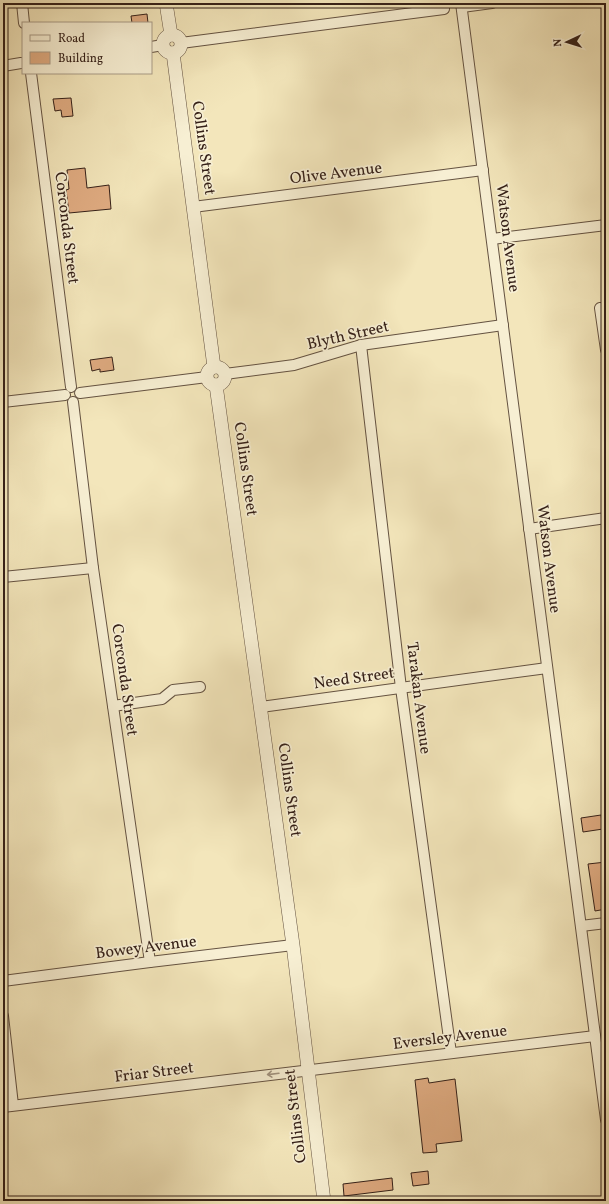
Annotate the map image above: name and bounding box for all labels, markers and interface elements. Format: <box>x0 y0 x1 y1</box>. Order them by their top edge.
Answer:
legend <box>22 22 152 74</box>
north arrow <box>547 22 587 62</box>
text: Road <box>58 31 85 47</box>
text: N <box>551 38 566 47</box>
text: Building <box>58 51 103 67</box>
street label: Collins Street <box>186 100 221 197</box>
street label: Olive Avenue <box>289 157 383 191</box>
street label: Corconda Street <box>48 171 84 286</box>
street label: Watson Avenue <box>489 183 525 293</box>
street label: Blyth Street <box>305 316 392 356</box>
street label: Collins Street <box>228 421 263 518</box>
street label: Watson Avenue <box>530 504 566 614</box>
street label: Corconda Street <box>105 623 143 738</box>
street label: Tarakan Avenue <box>400 641 436 755</box>
street label: Need Street <box>312 662 396 696</box>
street label: Collins Street <box>272 742 307 839</box>
street label: Bowey Avenue <box>94 931 198 965</box>
street label: Eversley Avenue <box>392 1020 508 1056</box>
street label: Friar Street <box>113 1057 195 1089</box>
street label: Collins Street <box>279 1067 313 1164</box>
one-way arrow <box>267 1070 280 1078</box>

